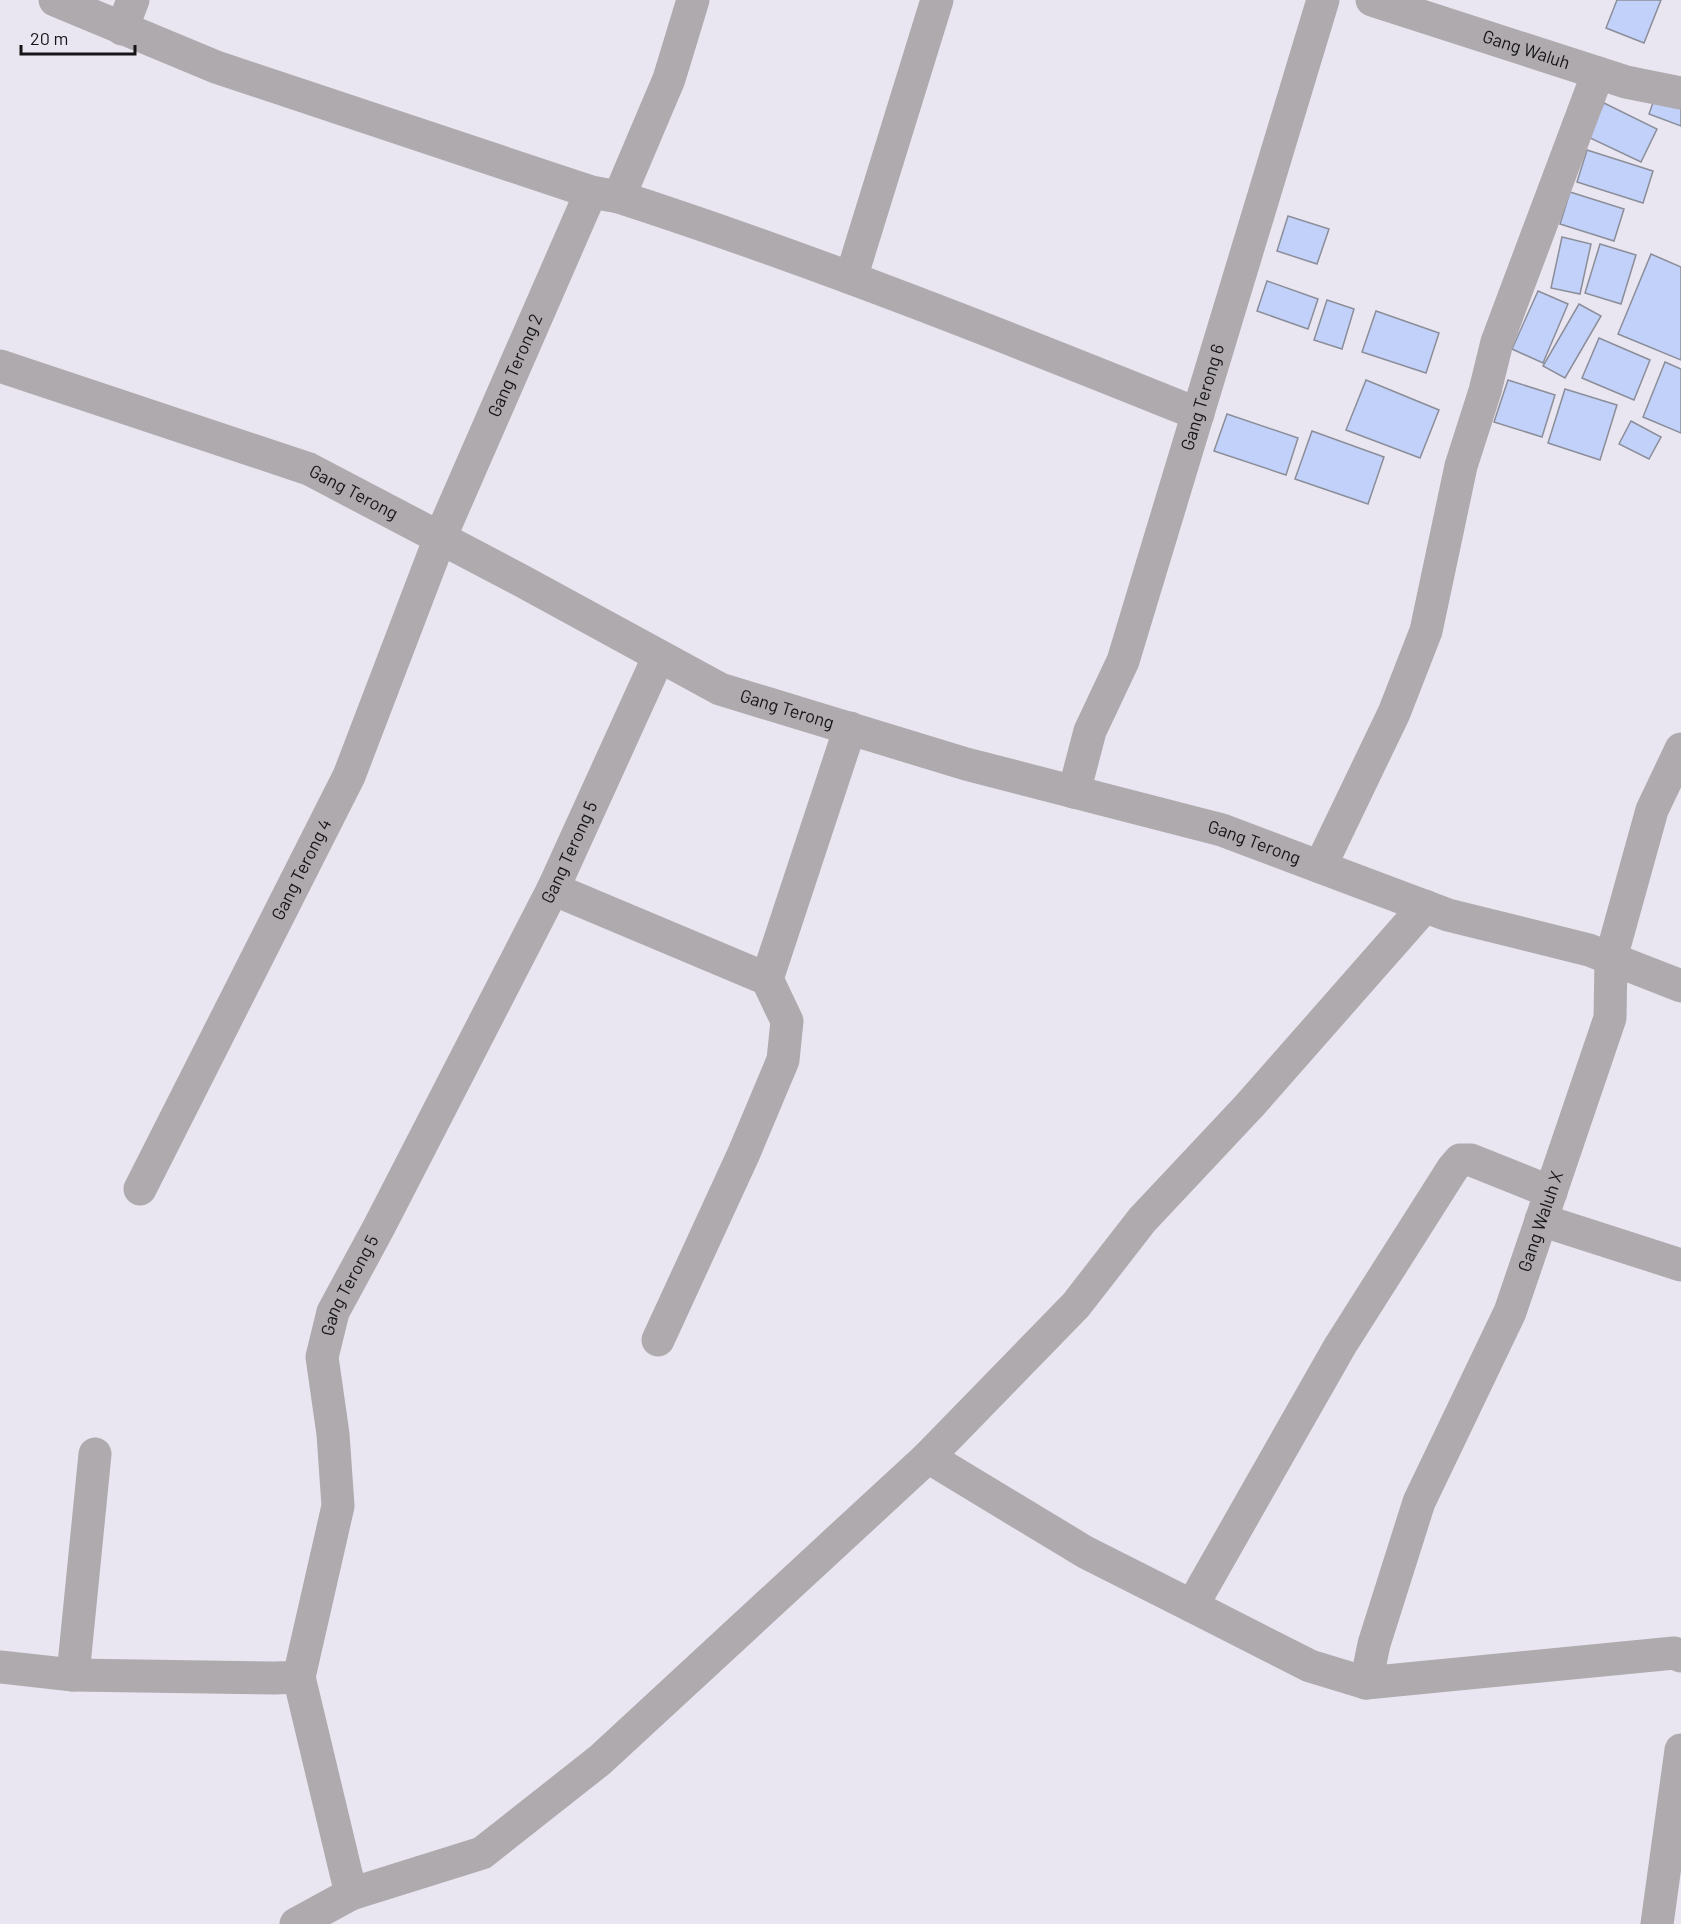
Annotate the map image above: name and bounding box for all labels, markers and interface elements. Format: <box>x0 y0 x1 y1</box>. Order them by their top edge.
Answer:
scale bar <box>21 18 135 56</box>
street label: Gang Waluh <box>1480 24 1573 73</box>
text: 20 m <box>30 27 68 49</box>
street label: Gang Terong 2 <box>482 310 547 420</box>
street label: Gang Terong 6 <box>1175 341 1228 453</box>
street label: Gang Terong <box>306 459 402 524</box>
street label: Gang Terong <box>738 684 837 733</box>
street label: Gang Terong 5 <box>535 797 601 907</box>
street label: Gang Terong 4 <box>266 815 336 924</box>
street label: Gang Terong <box>1206 815 1304 869</box>
street label: Gang Waluh X <box>1513 1168 1567 1274</box>
street label: Gang Terong 5 <box>316 1231 383 1338</box>

